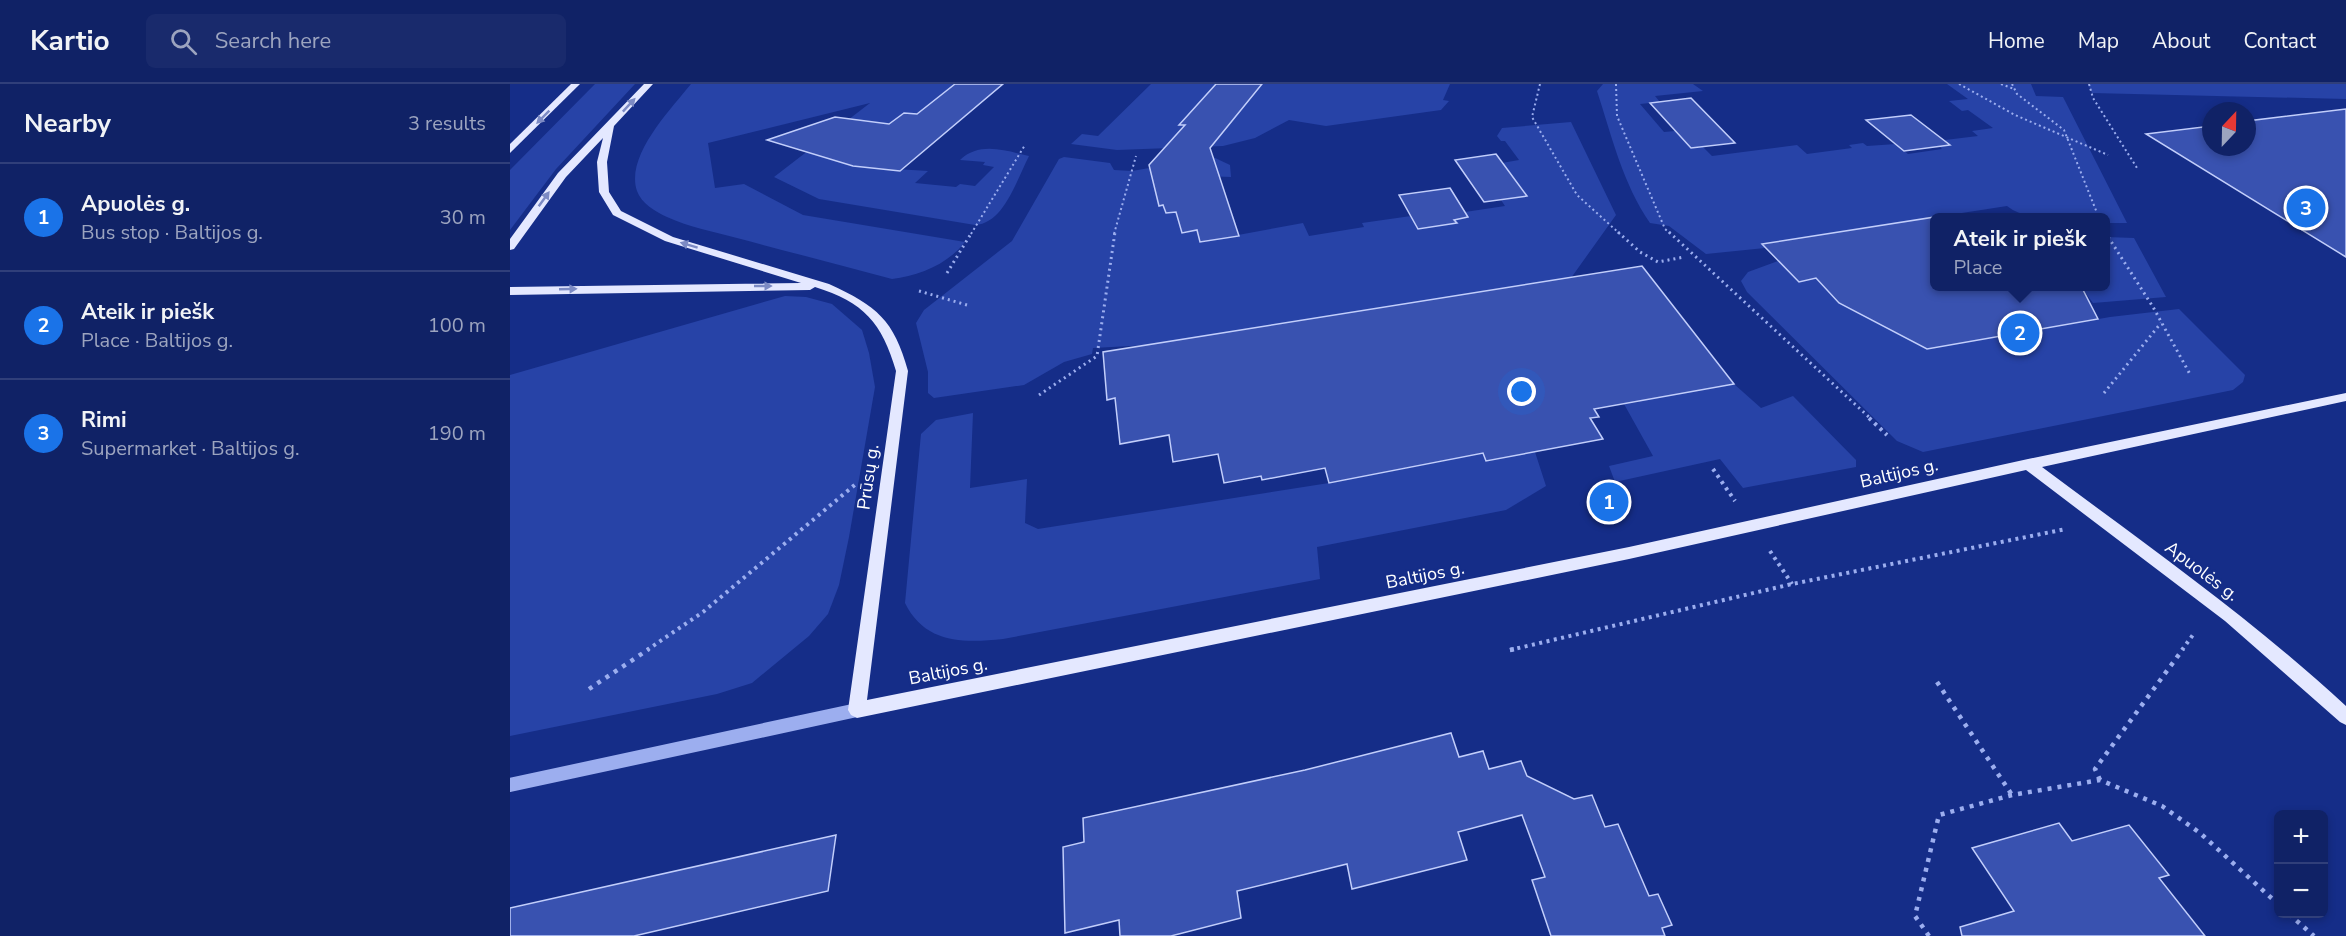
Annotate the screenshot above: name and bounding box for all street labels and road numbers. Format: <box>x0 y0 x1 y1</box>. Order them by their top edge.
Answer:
street label: Prūsų g. <box>852 443 884 511</box>
street label: Baltijos g. <box>1858 452 1940 494</box>
street label: Apuolės g. <box>2160 535 2244 607</box>
street label: Baltijos g. <box>1384 556 1466 594</box>
street label: Baltijos g. <box>907 652 989 690</box>

